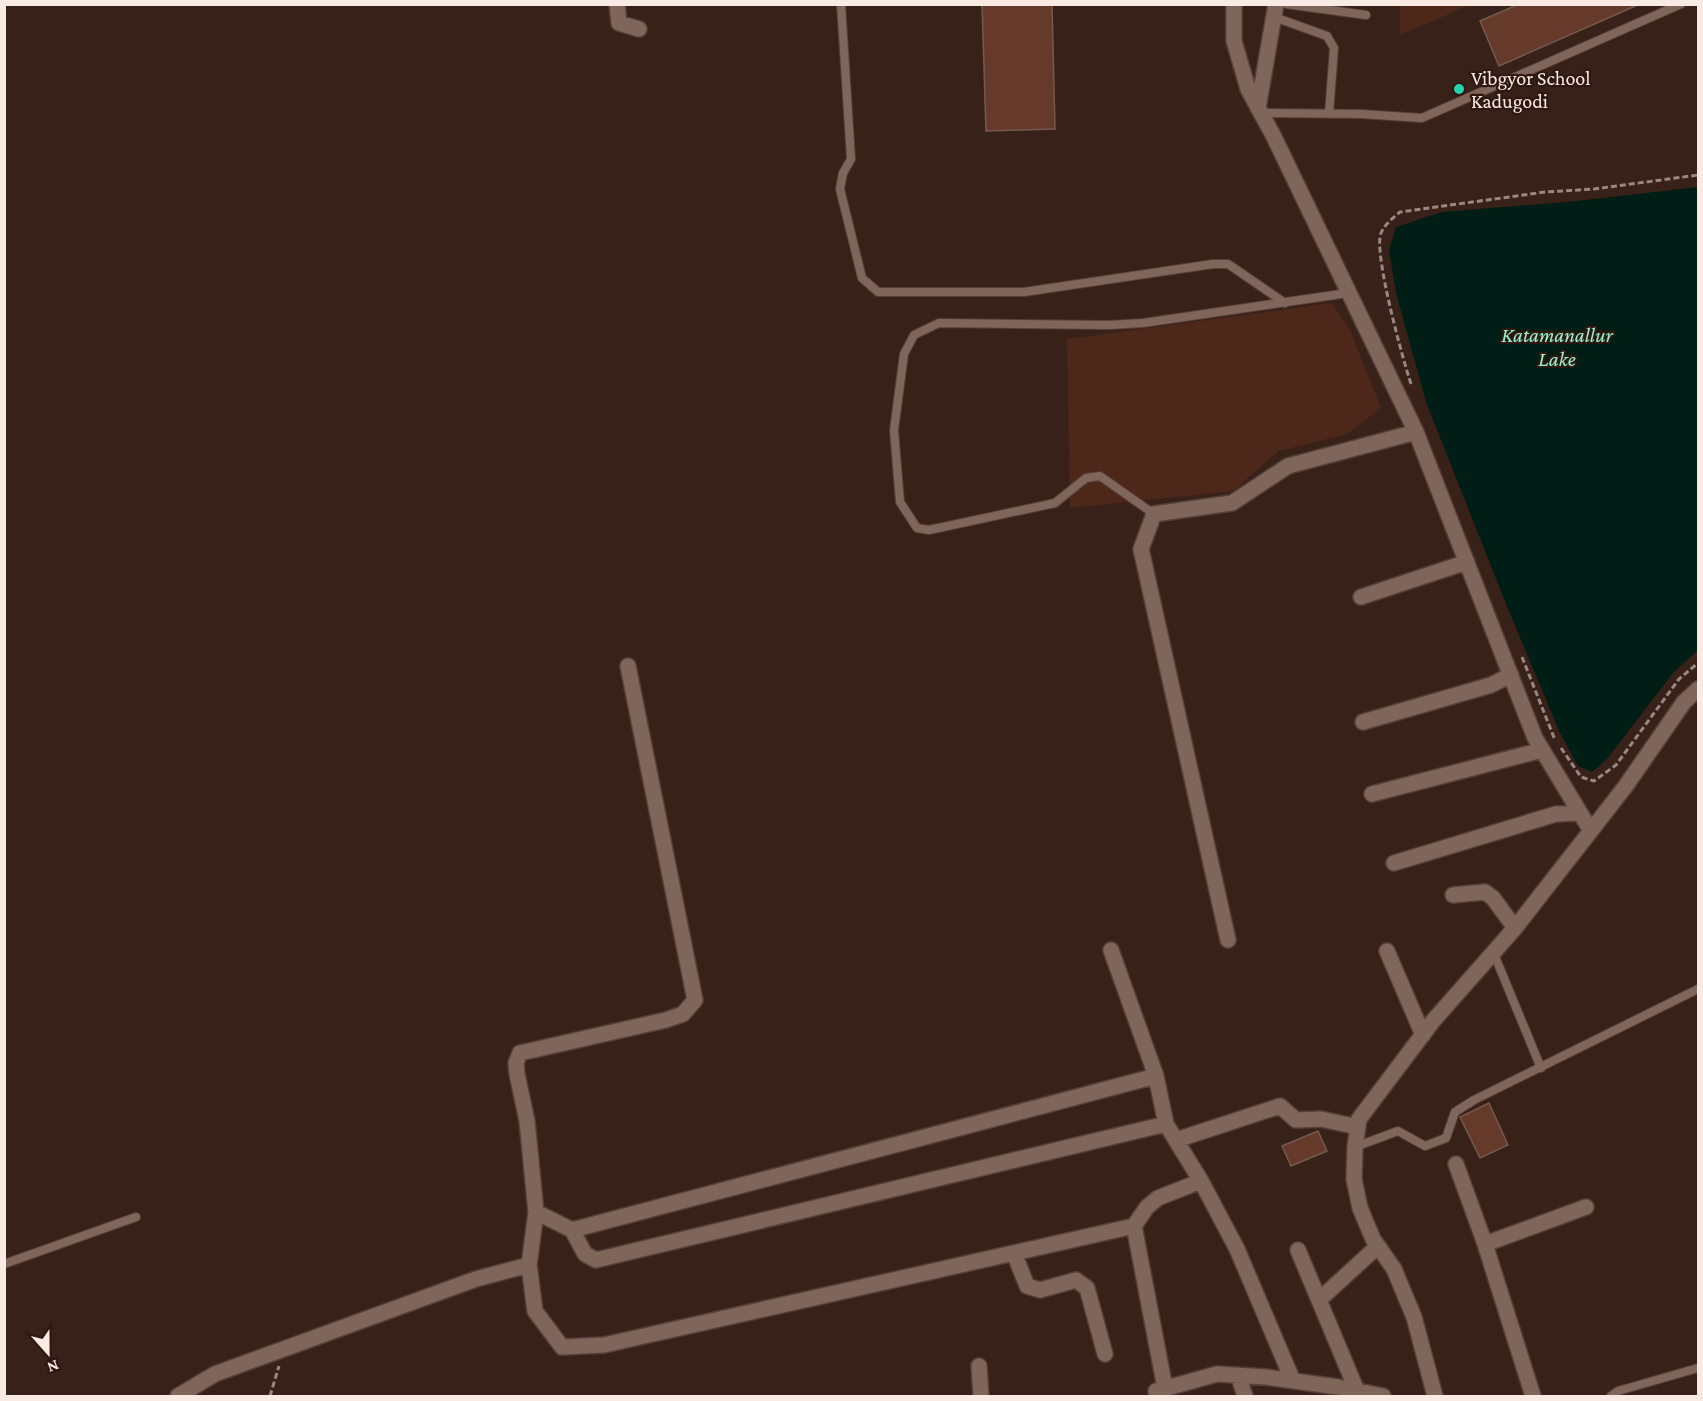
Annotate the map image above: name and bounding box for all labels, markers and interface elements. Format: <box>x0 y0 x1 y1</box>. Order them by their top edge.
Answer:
place label: Vibgyor School Kadugodi <box>1471 67 1591 113</box>
marker: Vibgyor School Kadugodi <box>1452 82 1466 96</box>
water label: Katamanallur Lake <box>1501 323 1613 371</box>
north arrow <box>18 1323 78 1383</box>
text: N <box>45 1357 61 1376</box>

